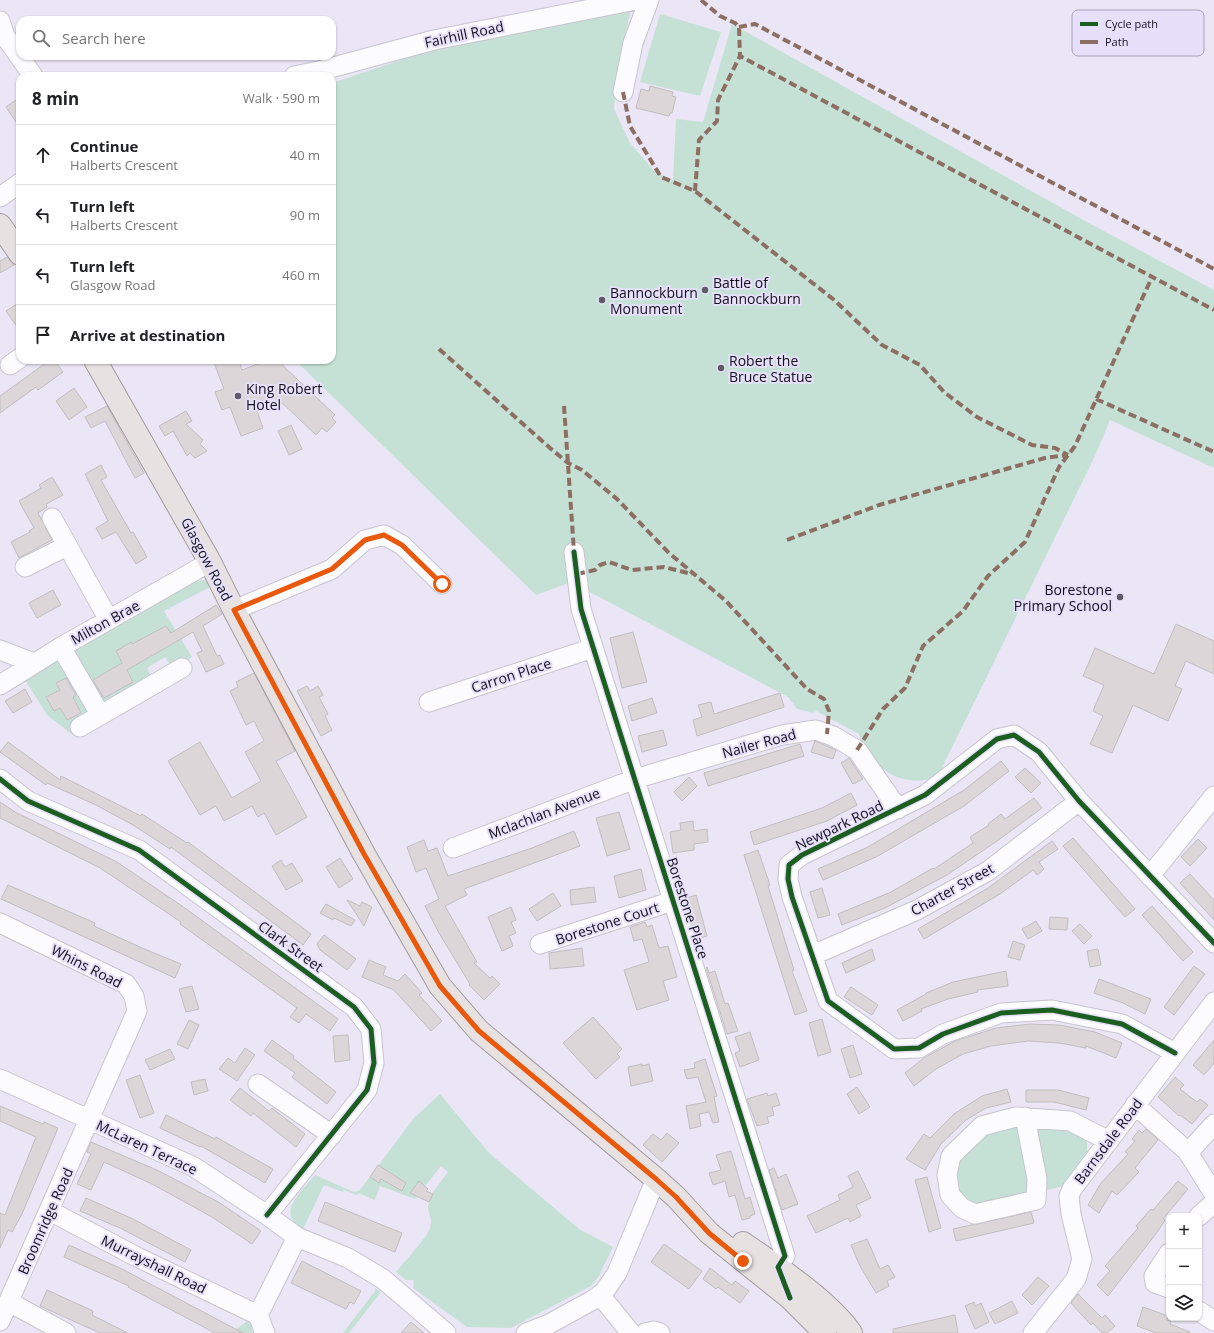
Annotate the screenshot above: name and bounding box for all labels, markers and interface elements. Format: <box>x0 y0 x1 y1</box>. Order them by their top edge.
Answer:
legend <box>1072 10 1204 56</box>
search box <box>16 16 336 60</box>
street label: Fairhill Road <box>423 16 505 52</box>
text: Cycle path <box>1105 16 1158 31</box>
icon: search <box>30 27 52 49</box>
text: Search here <box>62 28 146 48</box>
text: Path <box>1105 34 1128 49</box>
text: 8 min <box>32 87 79 110</box>
text: Walk · 590 m <box>243 89 320 107</box>
text: Continue <box>70 136 138 156</box>
icon: ahead <box>32 144 54 166</box>
text: 40 m <box>290 146 320 164</box>
text: Halberts Crescent <box>70 156 178 174</box>
text: Turn left <box>70 196 135 216</box>
icon: left <box>32 204 54 226</box>
text: 90 m <box>290 206 320 224</box>
text: Halberts Crescent <box>70 216 178 234</box>
text: Turn left <box>70 256 135 276</box>
icon: left <box>32 264 54 286</box>
text: 460 m <box>282 266 320 284</box>
place label: Battle of Bannockburn <box>713 273 801 308</box>
text: Glasgow Road <box>70 276 156 294</box>
place label: Bannockburn Monument <box>610 283 698 318</box>
marker: Battle of Bannockburn <box>700 285 710 295</box>
marker: Bannockburn Monument <box>597 295 607 305</box>
icon: arrive <box>32 324 54 346</box>
text: Arrive at destination <box>70 325 225 345</box>
place label: Robert the Bruce Statue <box>729 351 813 386</box>
marker: Robert the Bruce Statue <box>716 363 726 373</box>
place label: King Robert Hotel <box>246 379 322 414</box>
marker: King Robert Hotel <box>233 391 243 401</box>
street label: Glasgow Road <box>177 514 237 604</box>
route start <box>433 575 451 593</box>
place label: Borestone Primary School <box>1014 580 1112 615</box>
marker: Borestone Primary School <box>1115 592 1125 602</box>
street label: Milton Brae <box>67 595 143 649</box>
street label: Carron Place <box>469 653 554 697</box>
street label: Nailer Road <box>720 724 798 762</box>
street label: Mclachlan Avenue <box>485 783 603 843</box>
street label: Newpark Road <box>792 795 886 855</box>
street label: Borestone Place <box>663 855 713 961</box>
street label: Charter Street <box>907 858 997 920</box>
street label: Borestone Court <box>553 897 661 949</box>
street label: Clark Street <box>255 916 327 976</box>
street label: Whins Road <box>48 940 126 992</box>
street label: Barnsdale Road <box>1070 1094 1146 1188</box>
street label: McLaren Terrace <box>93 1115 201 1179</box>
street label: Broomridge Road <box>13 1165 77 1277</box>
map controls <box>1166 1213 1202 1321</box>
button: + <box>1166 1213 1202 1249</box>
street label: Murrayshall Road <box>98 1230 210 1298</box>
button: − <box>1166 1249 1202 1285</box>
route end <box>734 1252 752 1270</box>
button: layers <box>1166 1285 1202 1321</box>

